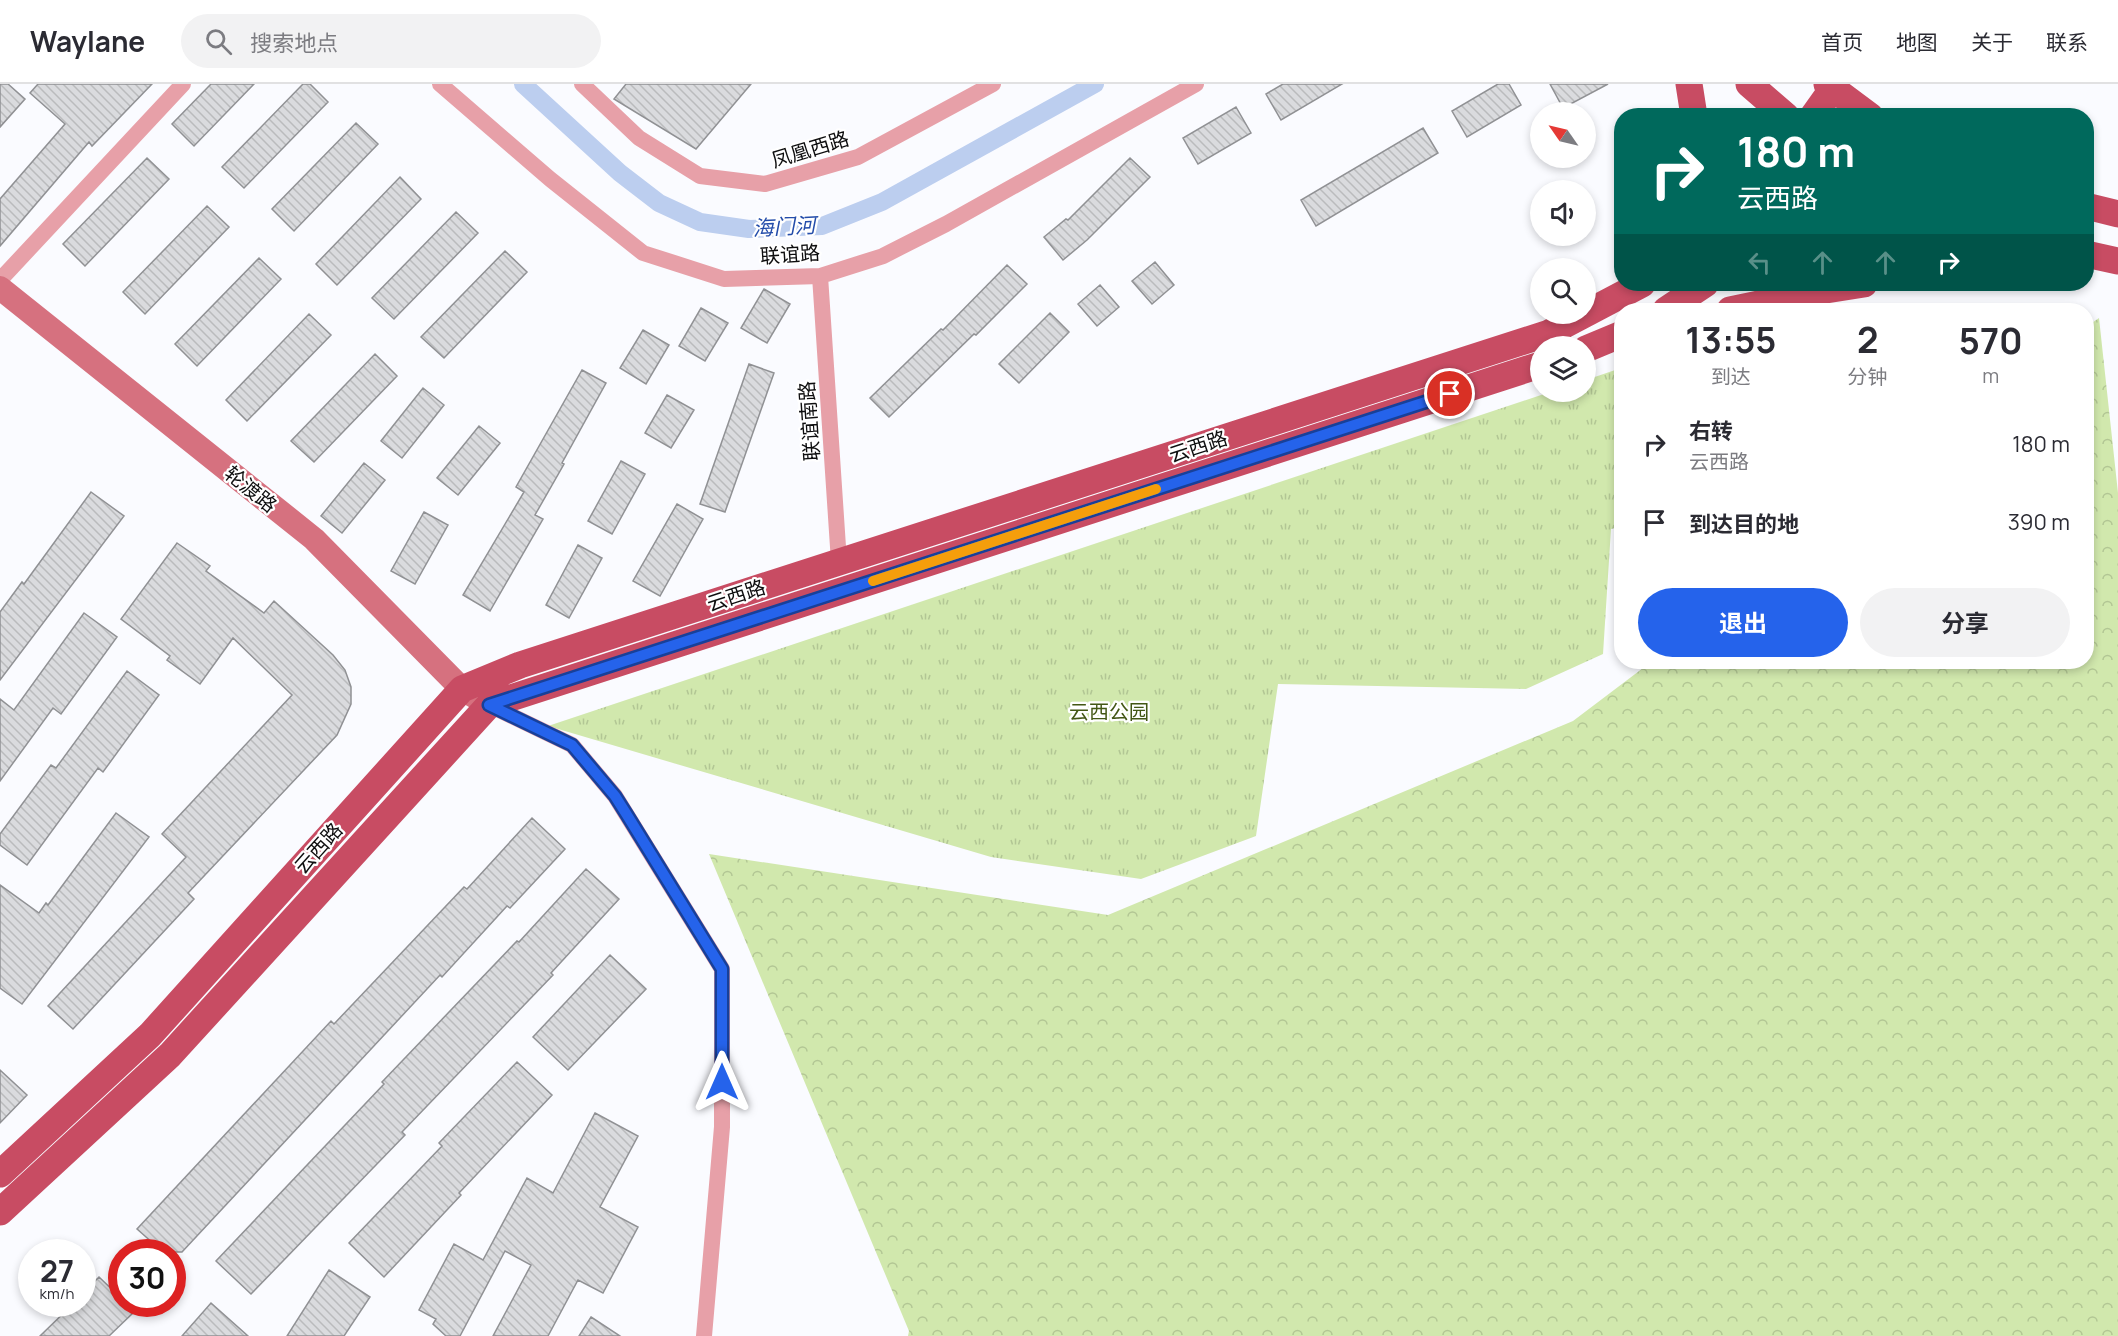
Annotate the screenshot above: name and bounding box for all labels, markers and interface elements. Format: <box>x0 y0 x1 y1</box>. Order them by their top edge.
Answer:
search box <box>181 14 601 68</box>
text: Waylane <box>30 22 145 60</box>
icon: search <box>202 25 235 58</box>
text: 搜索地点 <box>250 28 338 58</box>
text: 首页 <box>1821 28 1863 56</box>
text: 地图 <box>1896 28 1938 56</box>
text: 关于 <box>1971 28 2013 56</box>
text: 联系 <box>2046 28 2088 56</box>
north arrow <box>1530 102 1596 168</box>
map controls <box>1530 102 1596 402</box>
text: 180 m <box>1737 122 1855 180</box>
street label: 凤凰西路 <box>768 124 852 174</box>
icon: right <box>1638 132 1716 210</box>
text: 云西路 <box>1737 179 1818 216</box>
button: sound <box>1530 180 1596 246</box>
water label: 海门河 <box>752 210 820 242</box>
street label: 联谊路 <box>759 238 821 270</box>
icon: left <box>1743 246 1776 279</box>
icon: ahead <box>1806 246 1839 279</box>
icon: ahead <box>1869 246 1902 279</box>
icon: right <box>1932 246 1965 279</box>
button: search <box>1530 258 1596 324</box>
text: 13:55 <box>1685 315 1776 364</box>
text: 2 <box>1857 315 1878 364</box>
text: 570 <box>1959 316 2023 365</box>
button: layers <box>1530 336 1596 402</box>
text: m <box>1982 362 1999 389</box>
text: 到达 <box>1711 363 1751 390</box>
text: 分钟 <box>1848 363 1888 390</box>
pin <box>1424 368 1475 419</box>
icon: arrive <box>1433 377 1466 410</box>
street label: 联谊南路 <box>793 380 825 462</box>
text: 右转 <box>1689 416 1733 446</box>
street label: 云西路 <box>1165 424 1231 468</box>
icon: right <box>1638 428 1671 461</box>
text: 180 m <box>2012 429 2070 459</box>
text: 云西路 <box>1689 448 1749 475</box>
street label: 轮渡路 <box>219 460 283 518</box>
icon: arrive <box>1638 506 1671 539</box>
text: 390 m <box>2008 507 2070 537</box>
text: 到达目的地 <box>1689 509 1799 539</box>
street label: 云西路 <box>703 573 769 617</box>
button: 退出 <box>1638 588 1848 657</box>
button: 分享 <box>1860 588 2070 657</box>
park label: 云西公园 <box>1069 698 1149 725</box>
street label: 云西路 <box>288 817 348 879</box>
position arrow <box>690 1050 754 1114</box>
speed limit sign: 30 <box>108 1239 186 1317</box>
text: 27 <box>40 1250 74 1291</box>
text: km/h <box>40 1283 74 1304</box>

